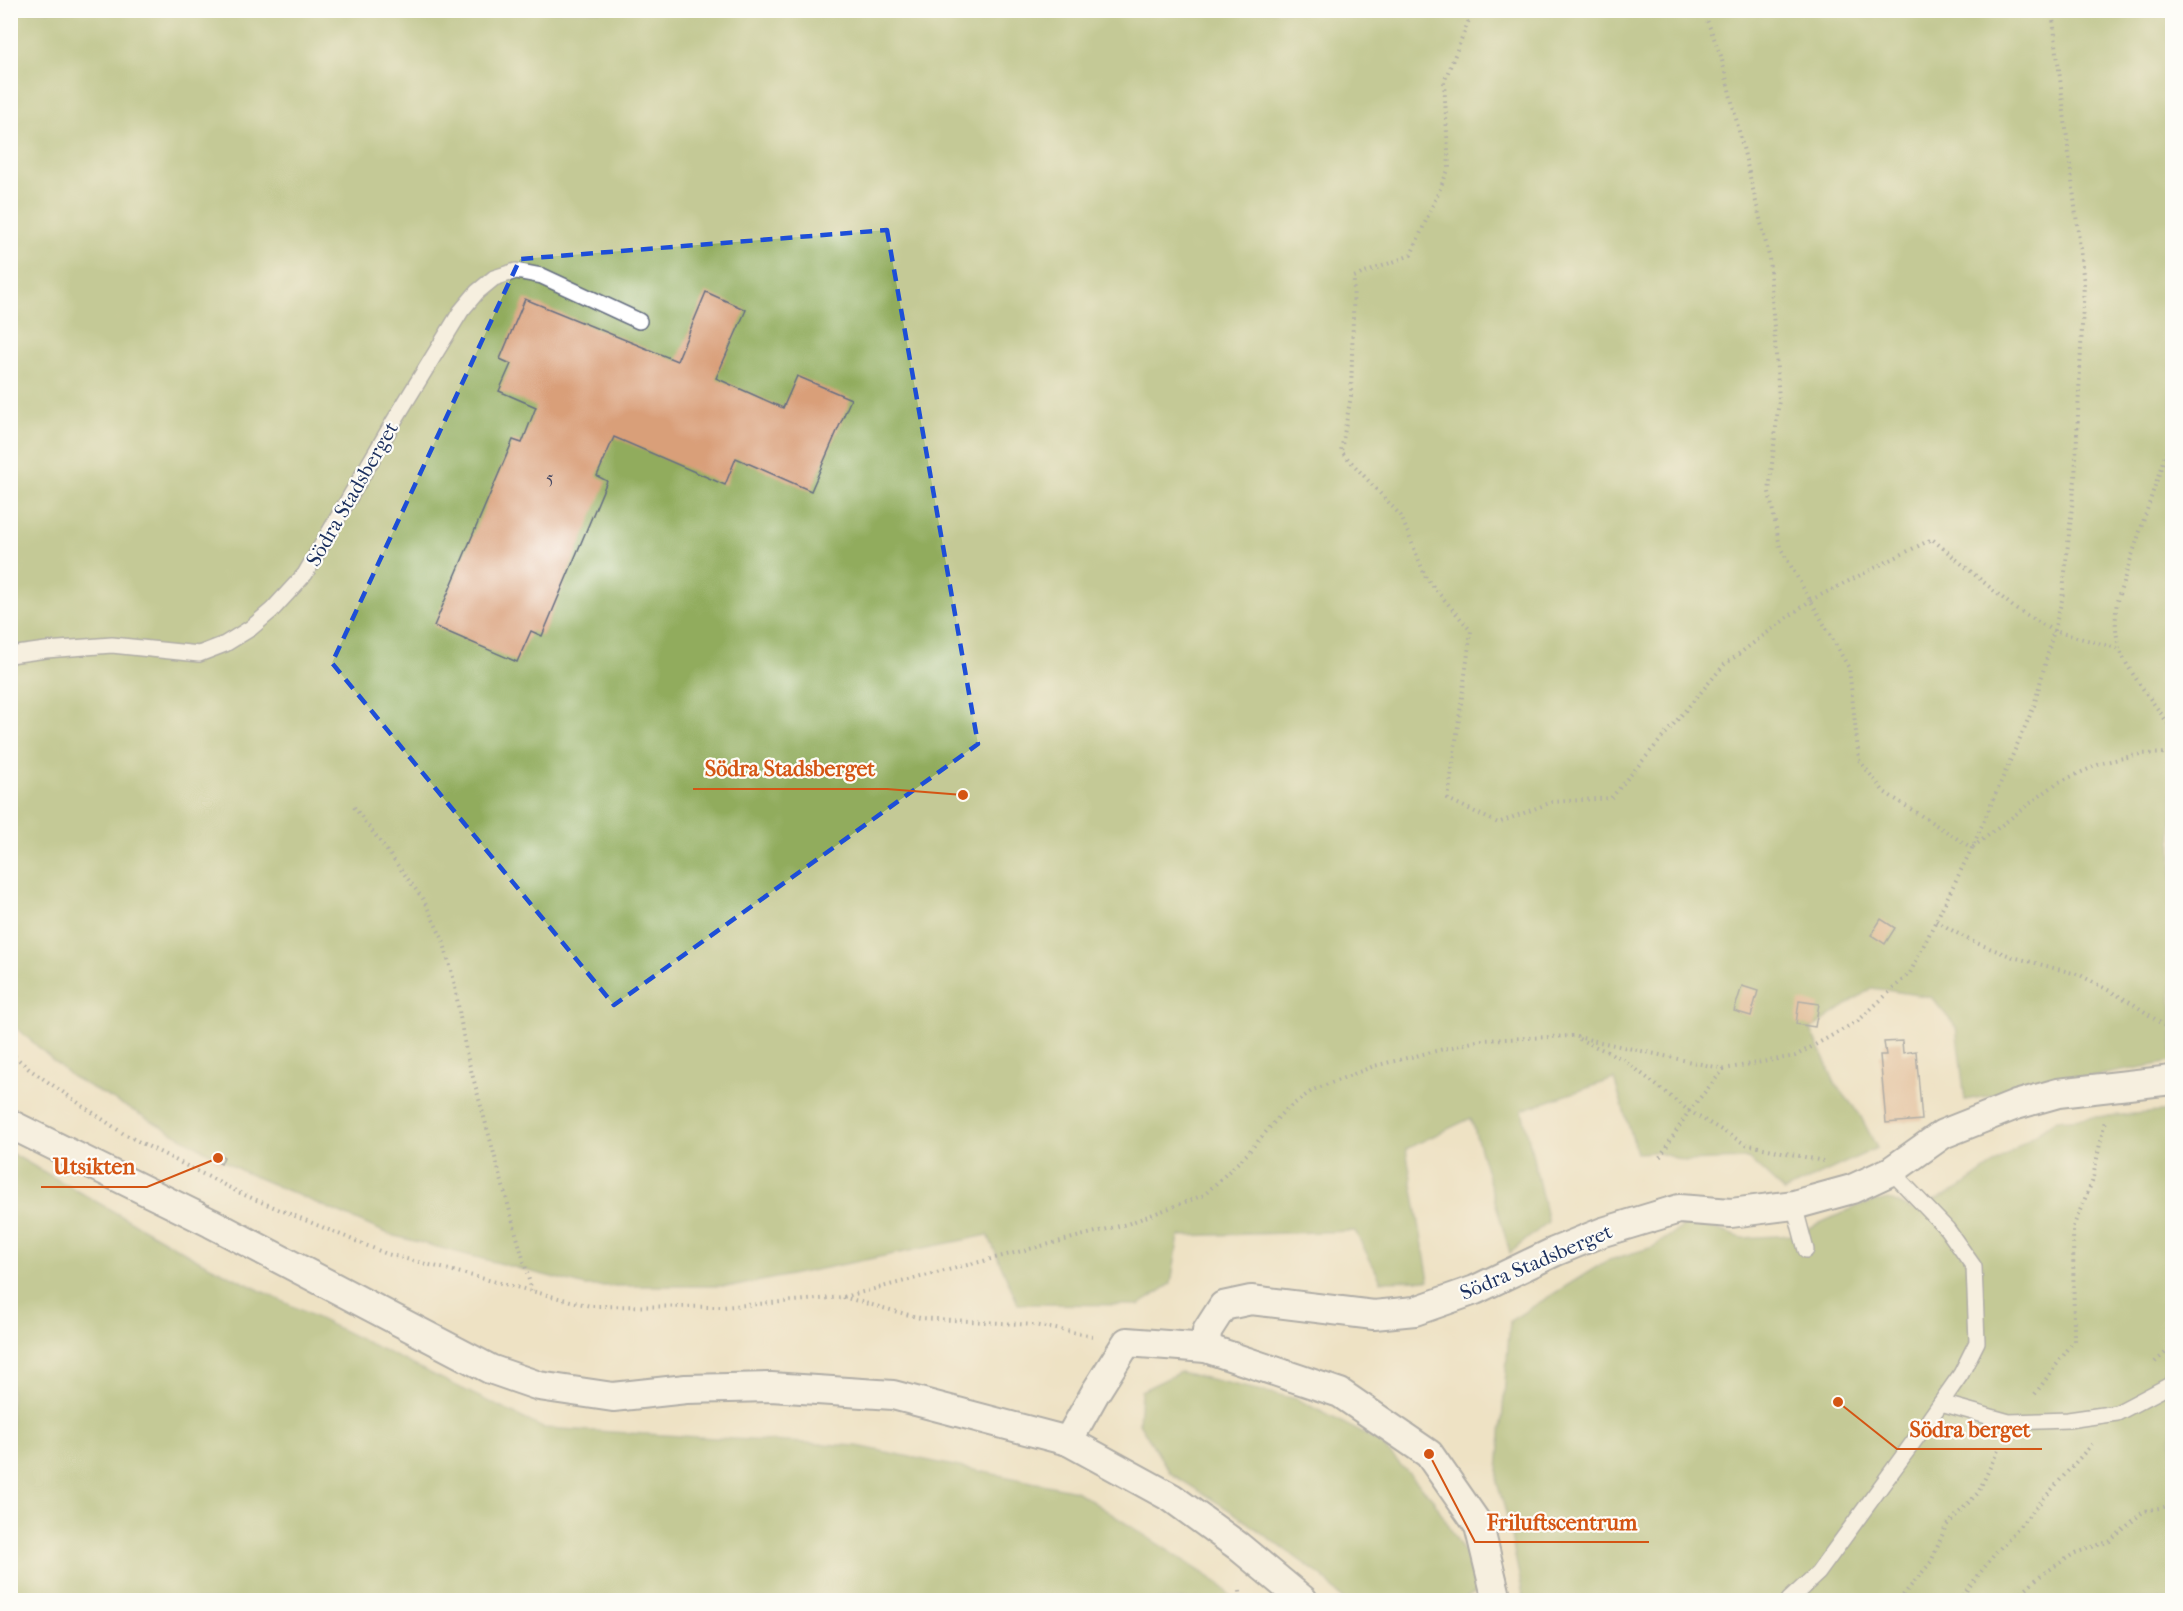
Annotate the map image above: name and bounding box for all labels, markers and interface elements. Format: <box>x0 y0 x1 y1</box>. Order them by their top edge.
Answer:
street label: Södra Stadsberget <box>301 417 403 570</box>
house number: 5 <box>546 468 554 489</box>
callout: Södra Stadsberget <box>693 749 887 789</box>
text: Södra Stadsberget <box>705 756 876 782</box>
callout: Utsikten <box>41 1147 147 1187</box>
text: Utsikten <box>52 1154 135 1180</box>
street label: Södra Stadsberget <box>1456 1219 1616 1305</box>
callout: Södra berget <box>1897 1409 2042 1449</box>
text: Södra berget <box>1910 1417 2032 1443</box>
callout: Friluftscentrum <box>1475 1502 1649 1542</box>
text: Friluftscentrum <box>1486 1510 1638 1536</box>

